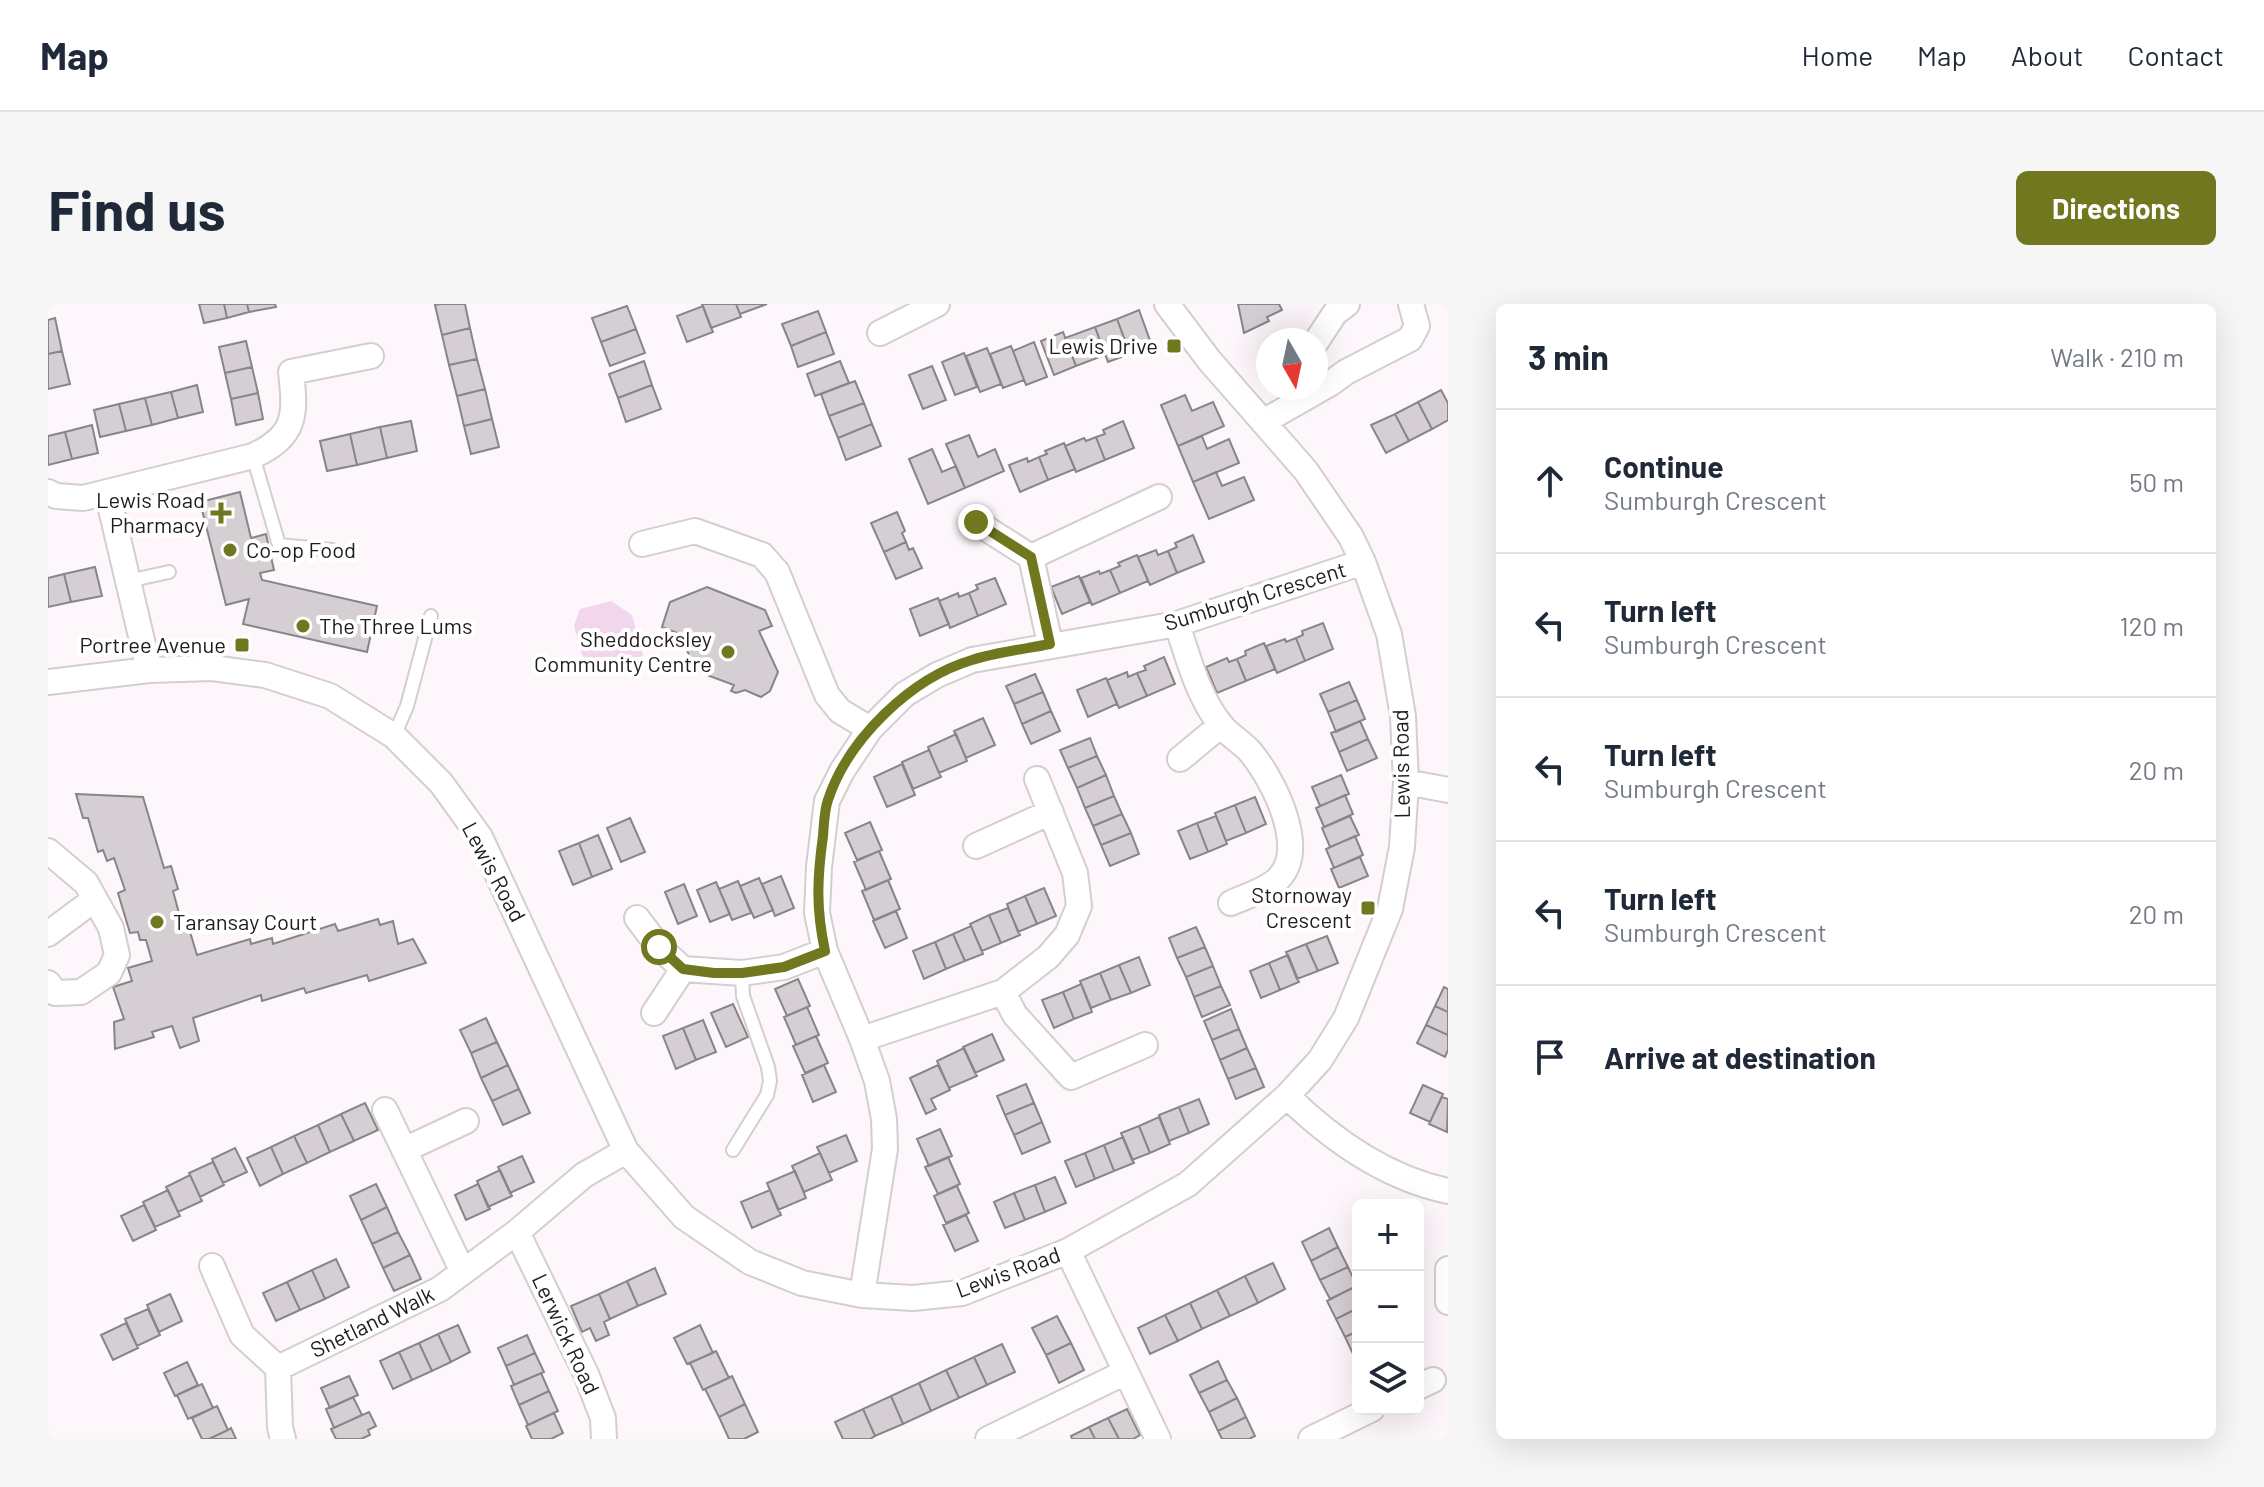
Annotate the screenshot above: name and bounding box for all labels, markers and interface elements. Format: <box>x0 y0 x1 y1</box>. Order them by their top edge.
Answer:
text: Map <box>40 32 109 78</box>
text: Home <box>1802 38 1873 72</box>
text: Map <box>1917 38 1967 72</box>
text: About <box>2011 38 2083 72</box>
text: Contact <box>2127 38 2224 72</box>
button: Directions <box>2016 171 2216 245</box>
text: Find us <box>48 175 226 242</box>
north arrow <box>1256 328 1328 400</box>
place label: Lewis Drive <box>1049 332 1158 358</box>
text: 3 min <box>1528 336 1609 377</box>
marker: Lewis Drive <box>1165 337 1183 355</box>
text: Walk · 210 m <box>2050 341 2184 372</box>
text: Continue <box>1604 448 1724 484</box>
icon: ahead <box>1528 459 1572 503</box>
text: 50 m <box>2129 466 2184 497</box>
text: Sumburgh Crescent <box>1604 484 1827 515</box>
place label: Lewis Road Pharmacy <box>96 486 205 537</box>
marker: Lewis Road Pharmacy <box>212 504 230 522</box>
route end <box>958 504 994 540</box>
place label: Co-op Food <box>246 536 356 562</box>
marker: Co-op Food <box>221 541 239 559</box>
street label: Sumburgh Crescent <box>1161 555 1349 635</box>
text: Turn left <box>1604 592 1717 628</box>
icon: left <box>1528 603 1572 647</box>
text: 120 m <box>2120 610 2184 641</box>
place label: The Three Lums <box>319 612 473 638</box>
marker: The Three Lums <box>294 617 312 635</box>
place label: Sheddocksley Community Centre <box>534 625 712 676</box>
text: Sumburgh Crescent <box>1604 628 1827 659</box>
place label: Portree Avenue <box>79 631 226 657</box>
marker: Portree Avenue <box>233 636 251 654</box>
marker: Sheddocksley Community Centre <box>719 643 737 661</box>
street label: Lewis Road <box>1386 709 1414 819</box>
text: Turn left <box>1604 736 1717 772</box>
icon: left <box>1528 747 1572 791</box>
text: 20 m <box>2129 754 2184 785</box>
text: Sumburgh Crescent <box>1604 772 1827 803</box>
street label: Lewis Road <box>458 817 532 926</box>
text: Turn left <box>1604 880 1717 916</box>
place label: Stornoway Crescent <box>1251 881 1352 932</box>
icon: left <box>1528 891 1572 935</box>
text: 20 m <box>2129 898 2184 929</box>
marker: Stornoway Crescent <box>1359 899 1377 917</box>
place label: Taransay Court <box>173 908 317 934</box>
marker: Taransay Court <box>148 913 166 931</box>
text: Sumburgh Crescent <box>1604 916 1827 947</box>
route start <box>641 929 677 965</box>
icon: arrive <box>1528 1035 1572 1079</box>
text: Arrive at destination <box>1604 1039 1876 1075</box>
map controls <box>1352 1199 1424 1415</box>
button: + <box>1352 1199 1424 1271</box>
street label: Lewis Road <box>952 1240 1063 1302</box>
street label: Lerwick Road <box>528 1269 606 1398</box>
button: − <box>1352 1271 1424 1343</box>
street label: Shetland Walk <box>306 1280 438 1362</box>
button: layers <box>1352 1343 1424 1415</box>

